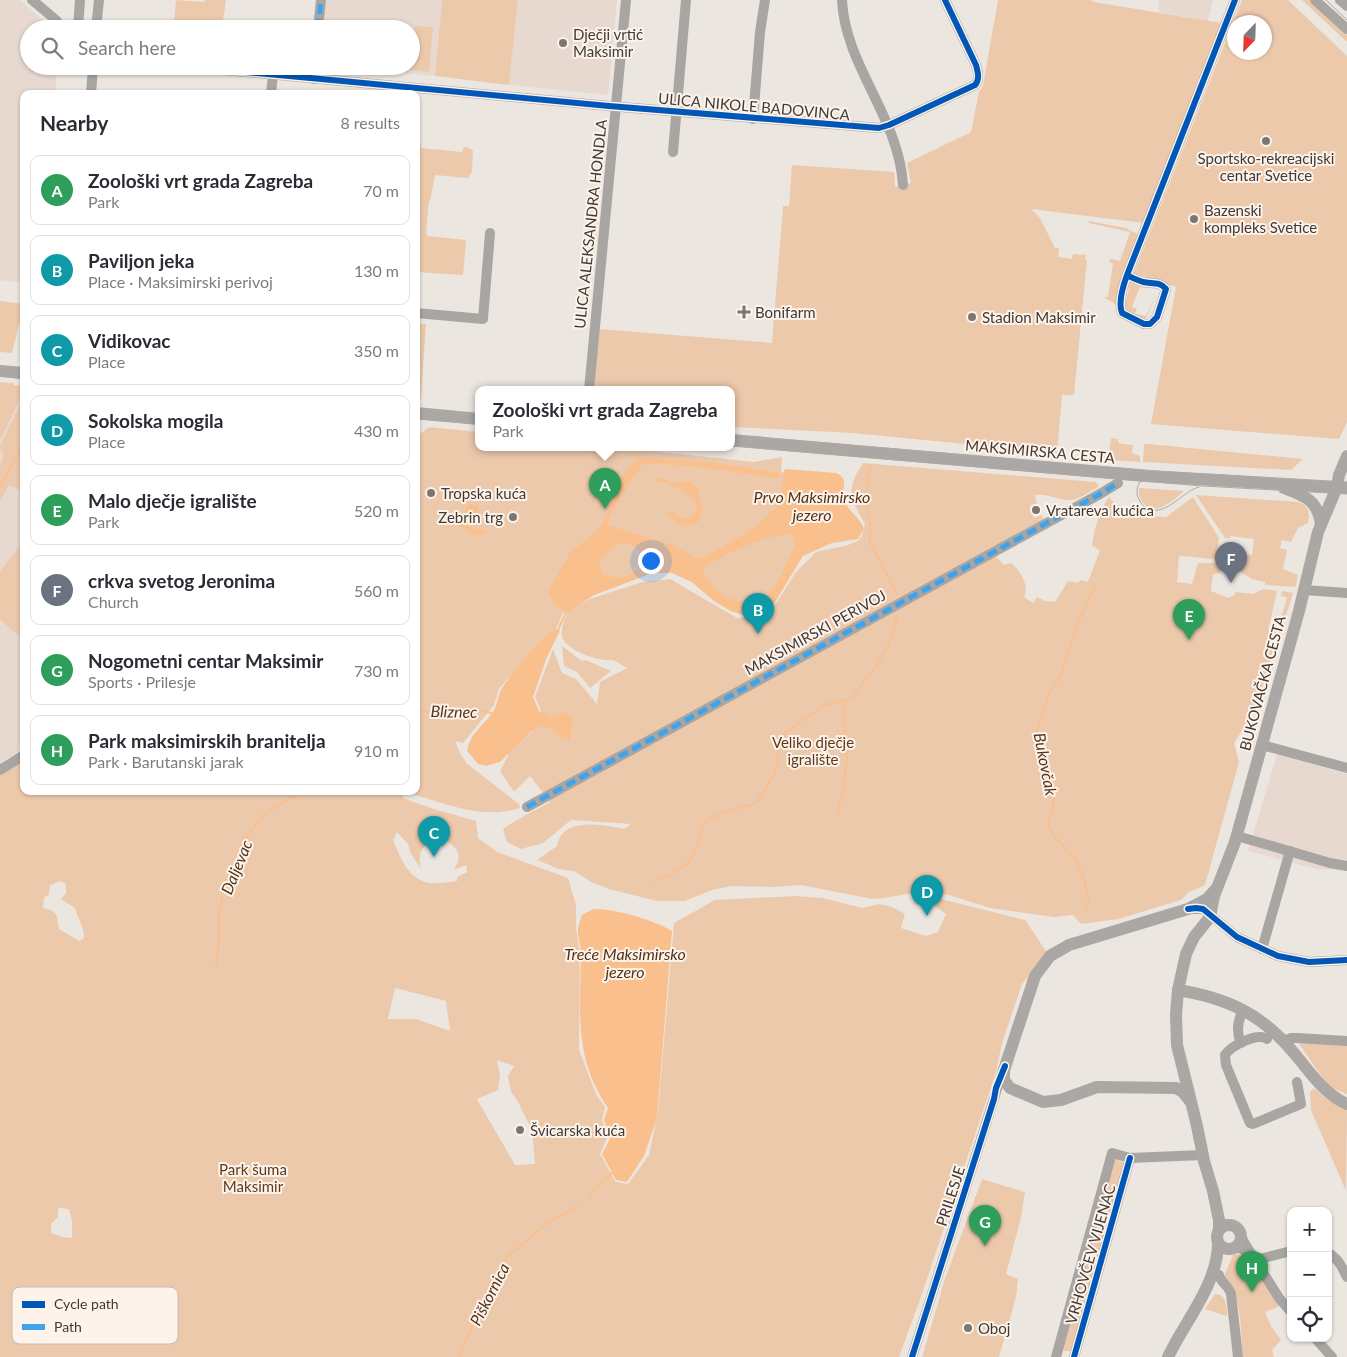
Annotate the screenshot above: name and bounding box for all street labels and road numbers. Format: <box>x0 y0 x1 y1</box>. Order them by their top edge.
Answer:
street label: ULICA NIKOLE BADOVINCA <box>657 89 851 123</box>
street label: ULICA ALEKSANDRA HONDLA <box>570 118 610 330</box>
street label: MAKSIMIRSKA CESTA <box>964 435 1116 467</box>
street label: MAKSIMIRSKI PERIVOJ <box>741 586 889 678</box>
street label: BUKOVAČKA CESTA <box>1235 613 1289 753</box>
street label: PRILESJE <box>932 1164 968 1228</box>
street label: VRHOVČEV VIJENAC <box>1061 1182 1119 1326</box>

